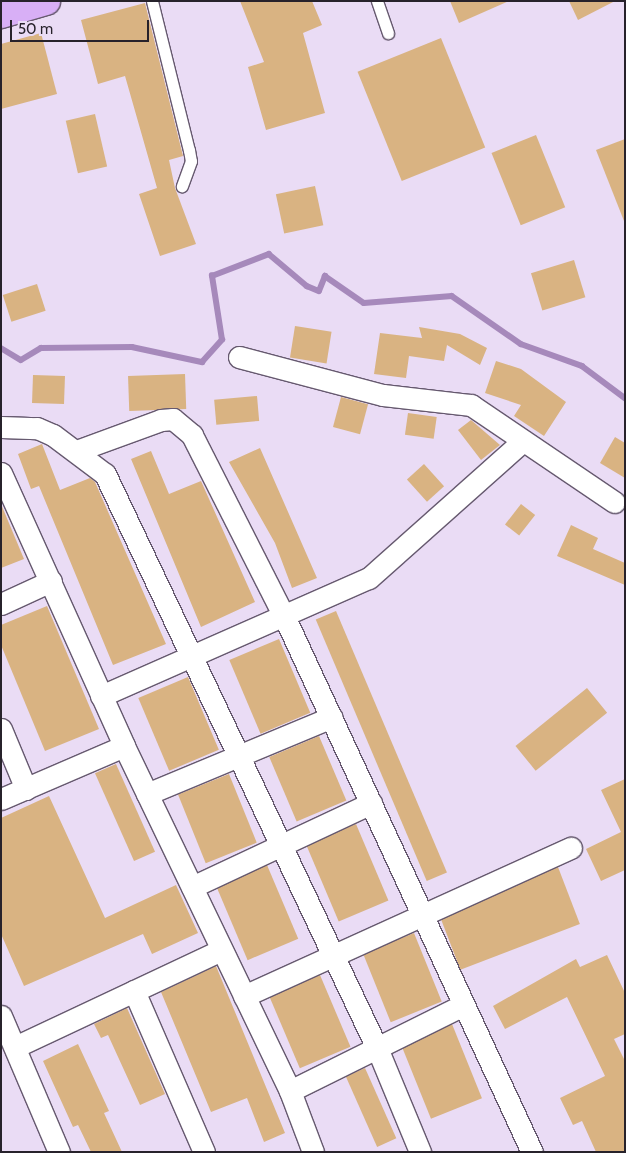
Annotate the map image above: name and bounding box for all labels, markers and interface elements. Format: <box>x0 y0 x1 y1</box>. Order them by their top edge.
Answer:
scale bar <box>12 10 151 42</box>
text: 50 m <box>18 20 53 38</box>

